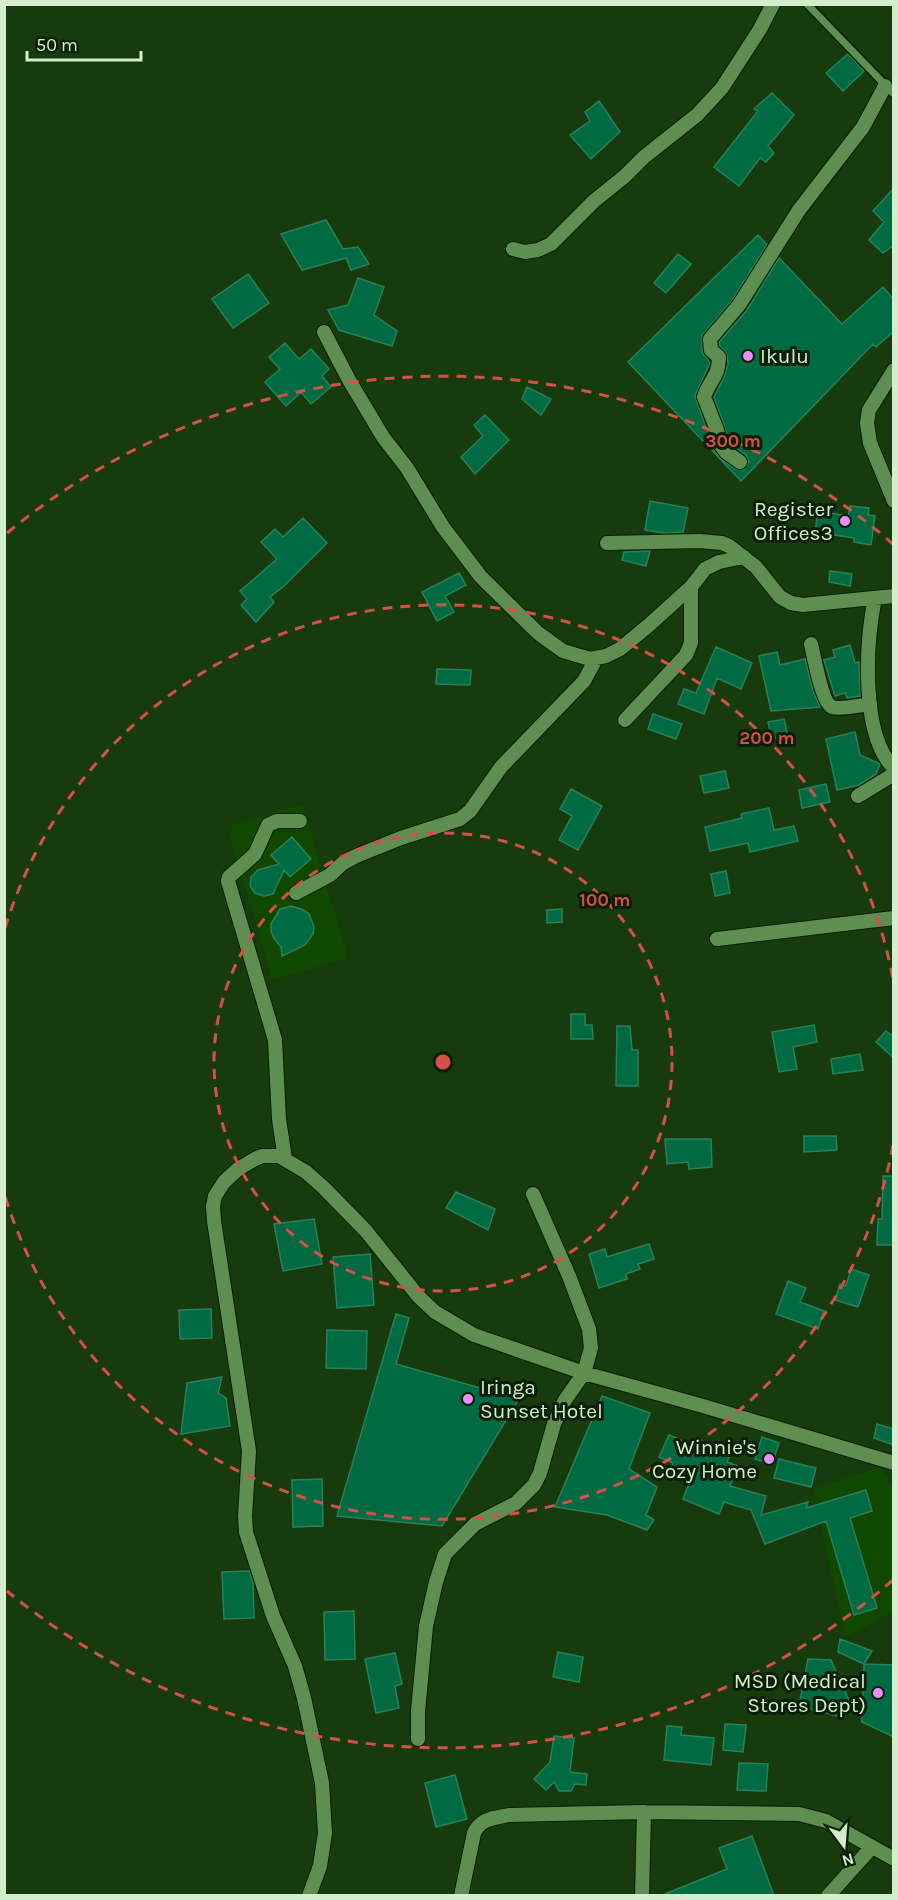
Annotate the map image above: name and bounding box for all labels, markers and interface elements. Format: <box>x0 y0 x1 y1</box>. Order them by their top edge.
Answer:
scale bar <box>27 24 141 62</box>
text: 50 m <box>36 34 78 56</box>
place label: Ikulu <box>760 344 809 368</box>
marker: Ikulu <box>741 349 755 363</box>
text: 300 m <box>705 430 761 452</box>
place label: Register Offices3 <box>754 497 833 545</box>
marker: Register Offices3 <box>838 514 852 528</box>
text: 200 m <box>739 727 795 749</box>
text: 100 m <box>580 889 630 911</box>
centre of rings <box>433 1052 453 1072</box>
place label: Iringa Sunset Hotel <box>480 1375 603 1423</box>
marker: Iringa Sunset Hotel <box>461 1392 475 1406</box>
place label: Winnie's Cozy Home <box>652 1435 757 1483</box>
marker: Winnie's Cozy Home <box>762 1452 776 1466</box>
place label: MSD (Medical Stores Dept) <box>734 1669 866 1717</box>
marker: MSD (Medical Stores Dept) <box>871 1686 885 1700</box>
north arrow <box>814 1816 874 1876</box>
text: N <box>840 1849 856 1871</box>

